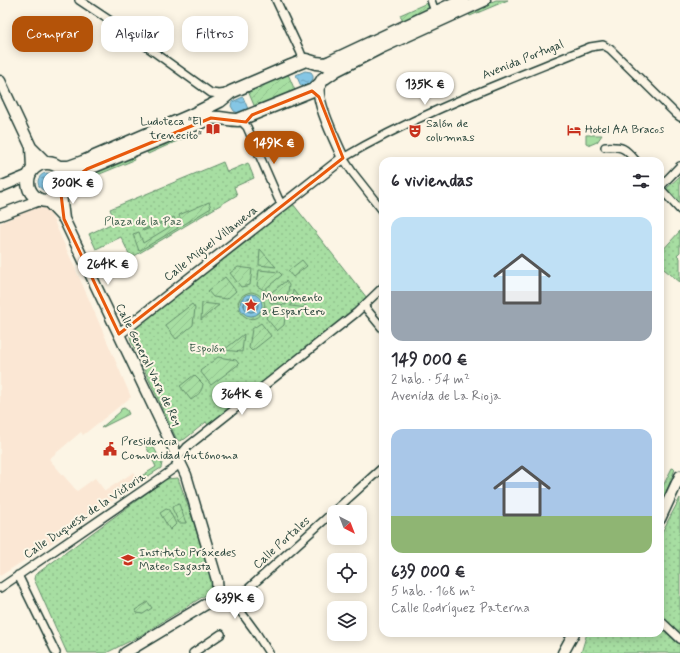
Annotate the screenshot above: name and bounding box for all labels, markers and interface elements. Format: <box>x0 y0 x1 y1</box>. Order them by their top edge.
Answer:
chip: Comprar <box>12 16 93 52</box>
chip: Alquilar <box>101 16 174 52</box>
chip: Filtros <box>182 16 248 52</box>
street label: Avenida Portugal <box>480 36 566 84</box>
pin: 135K € <box>392 72 458 106</box>
text: 135K € <box>405 76 445 93</box>
place label: Ludoteca "El trenecito" <box>140 114 202 144</box>
place label: Salón de columnas <box>426 116 475 146</box>
library icon: Ludoteca "El trenecito" <box>205 121 221 137</box>
hotel icon: Hotel AA Bracos <box>566 122 582 138</box>
place label: Hotel AA Bracos <box>585 122 665 138</box>
theatre icon: Salón de columnas <box>407 123 423 139</box>
pin: 149K € <box>241 131 307 165</box>
text: 149K € <box>253 135 295 152</box>
text: 6 viviendas <box>391 170 473 192</box>
icon: filters <box>630 170 652 192</box>
pin: 300K € <box>40 171 106 205</box>
text: 300K € <box>52 175 94 192</box>
street label: Calle Miguel Villanueva <box>161 203 262 286</box>
park label: Plaza de la Paz <box>104 214 182 230</box>
icon: home <box>486 243 558 315</box>
pin: 264K € <box>75 252 141 286</box>
text: 264K € <box>87 256 129 273</box>
place label: Monumento a Espartero <box>262 290 326 320</box>
place icon: Monumento a Espartero <box>243 297 259 313</box>
street label: Calle General Vara de Rey <box>111 301 185 429</box>
park label: Espolón <box>189 341 225 357</box>
text: 149 000 € <box>391 349 468 371</box>
text: 2 hab. · 54 m² <box>391 371 470 388</box>
pin: 364K € <box>209 382 275 416</box>
text: 364K € <box>221 386 263 403</box>
text: Avenida de La Rioja <box>391 388 501 405</box>
place label: Presidencia Comunidad Autónoma <box>121 434 238 464</box>
public building icon: Presidencia Comunidad Autónoma <box>102 441 118 457</box>
icon: home <box>486 455 558 527</box>
street label: Calle Duquesa de la Victoria <box>21 469 150 563</box>
north arrow <box>327 505 367 545</box>
map controls <box>327 505 367 641</box>
street label: Calle Portales <box>250 513 314 573</box>
place label: Instituto Práxedes Mateo Sagasta <box>139 545 236 576</box>
school or university icon: Instituto Práxedes Mateo Sagasta <box>120 552 136 568</box>
button: locate <box>327 553 367 593</box>
text: 639 000 € <box>391 561 466 583</box>
text: 5 hab. · 168 m² <box>391 583 475 600</box>
pin: 639K € <box>202 586 268 620</box>
text: 639K € <box>215 590 255 607</box>
text: Calle Rodríguez Paterna <box>391 600 530 617</box>
button: layers <box>327 601 367 641</box>

